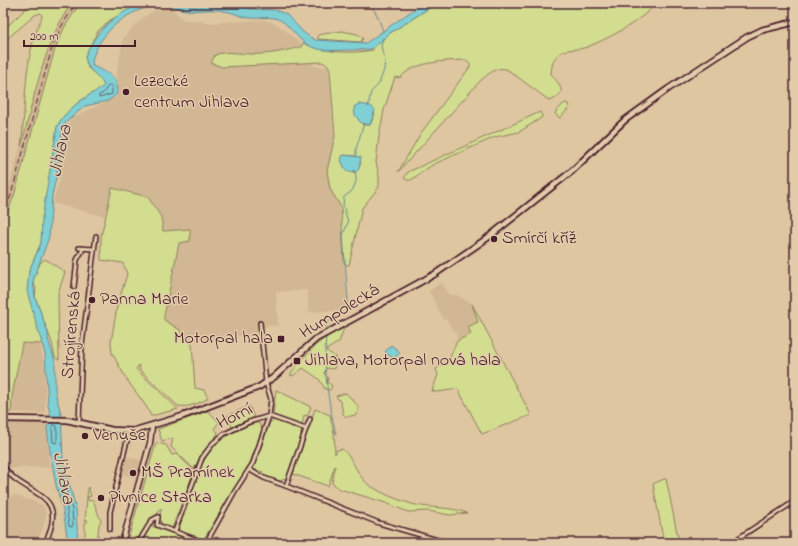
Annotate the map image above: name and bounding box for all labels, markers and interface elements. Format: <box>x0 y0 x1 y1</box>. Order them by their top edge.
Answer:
scale bar <box>24 22 135 48</box>
text: 200 m <box>30 28 59 46</box>
place label: Lezecké centrum Jihlava <box>134 69 249 116</box>
marker: Lezecké centrum Jihlava <box>121 87 131 97</box>
water label: Jihlava <box>42 122 80 180</box>
place label: Smírčí kříž <box>502 226 577 252</box>
marker: Smírčí kříž <box>489 234 499 244</box>
street label: Humpolecká <box>295 278 385 346</box>
place label: Panna Marie <box>100 287 189 313</box>
street label: Strojírenská <box>55 290 89 380</box>
marker: Panna Marie <box>87 295 97 305</box>
place label: Motorpal hala <box>174 326 273 352</box>
marker: Motorpal hala <box>276 334 286 344</box>
place label: Jihlava, Motorpal nová hala <box>305 348 501 374</box>
marker: Jihlava, Motorpal nová hala <box>292 356 302 366</box>
street label: Horní <box>212 397 258 437</box>
place label: Venuše <box>92 423 147 449</box>
marker: Venuše <box>80 431 90 441</box>
water label: Jihlava <box>45 450 81 507</box>
place label: MŠ Pramínek <box>141 460 235 486</box>
marker: MŠ Pramínek <box>128 468 138 478</box>
place label: Pivnice Starka <box>109 485 212 511</box>
marker: Pivnice Starka <box>96 493 106 503</box>

